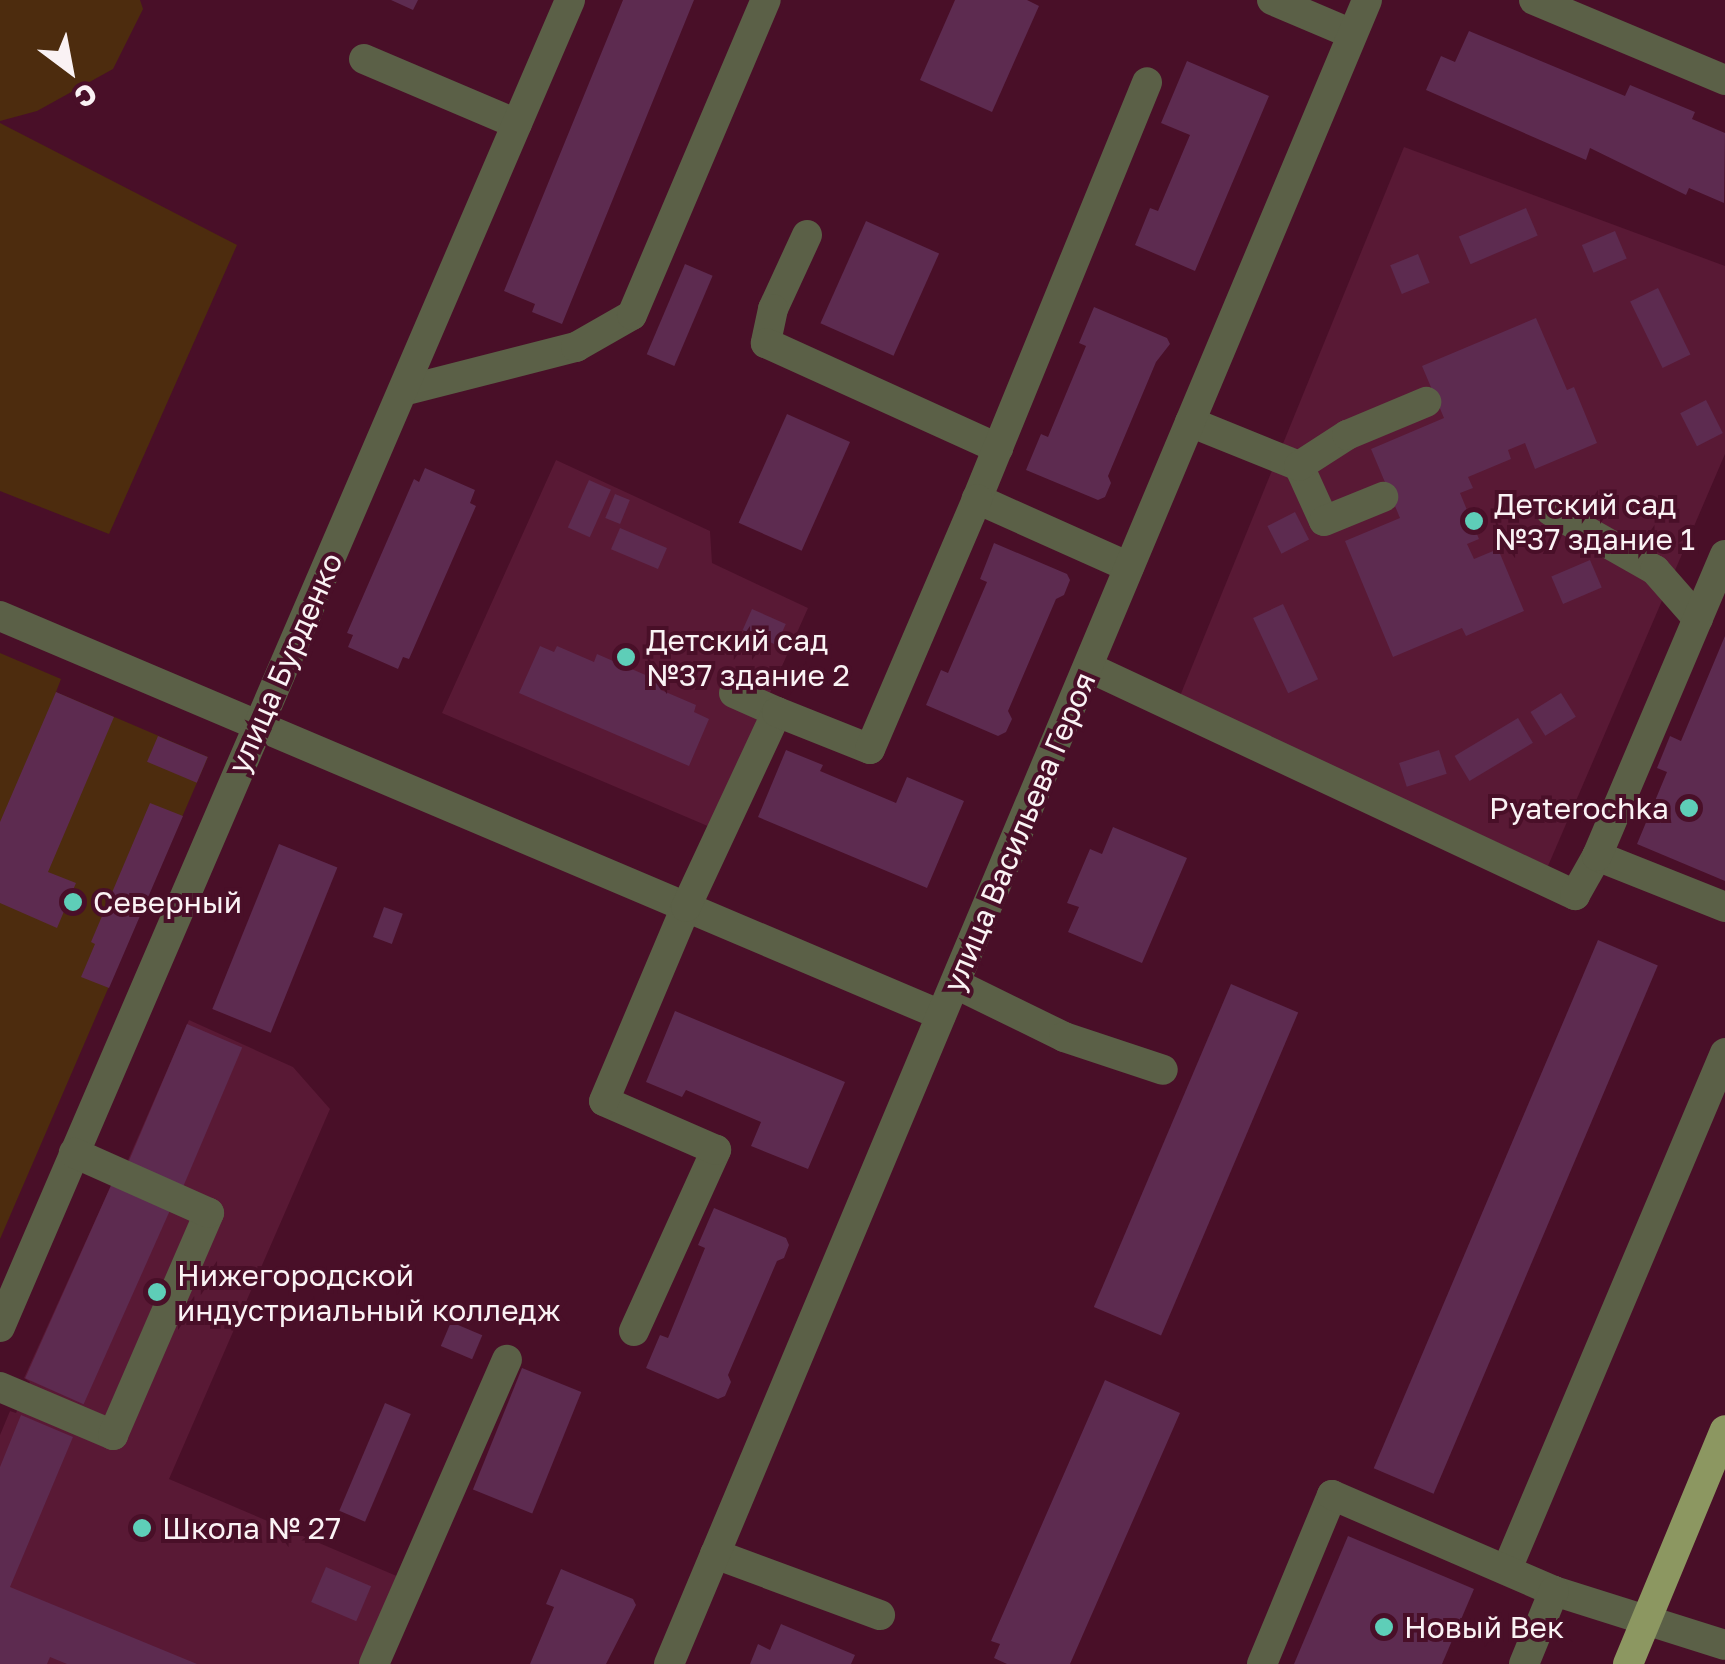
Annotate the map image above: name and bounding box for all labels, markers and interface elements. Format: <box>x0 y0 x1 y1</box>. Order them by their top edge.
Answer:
north arrow <box>20 20 120 120</box>
text: С <box>69 77 103 115</box>
place label: Детский сад №37 здание 1 <box>1494 486 1695 556</box>
marker: Детский сад №37 здание 1 <box>1463 510 1485 532</box>
street label: улица Бурденко <box>220 547 350 779</box>
place label: Детский сад №37 здание 2 <box>646 622 850 692</box>
marker: Детский сад №37 здание 2 <box>615 646 637 668</box>
street label: улица Васильева Героя <box>935 667 1103 997</box>
place label: Pyaterochka <box>1489 790 1669 826</box>
marker: Pyaterochka <box>1678 797 1700 819</box>
place label: Северный <box>93 884 242 920</box>
marker: Северный <box>62 891 84 913</box>
place label: Нижегородской индустриальный колледж <box>177 1257 561 1328</box>
marker: Нижегородской индустриальный колледж <box>146 1281 168 1303</box>
place label: Школа № 27 <box>162 1510 341 1546</box>
marker: Школа № 27 <box>131 1517 153 1539</box>
place label: Новый Век <box>1404 1609 1564 1645</box>
marker: Новый Век <box>1373 1616 1395 1638</box>

